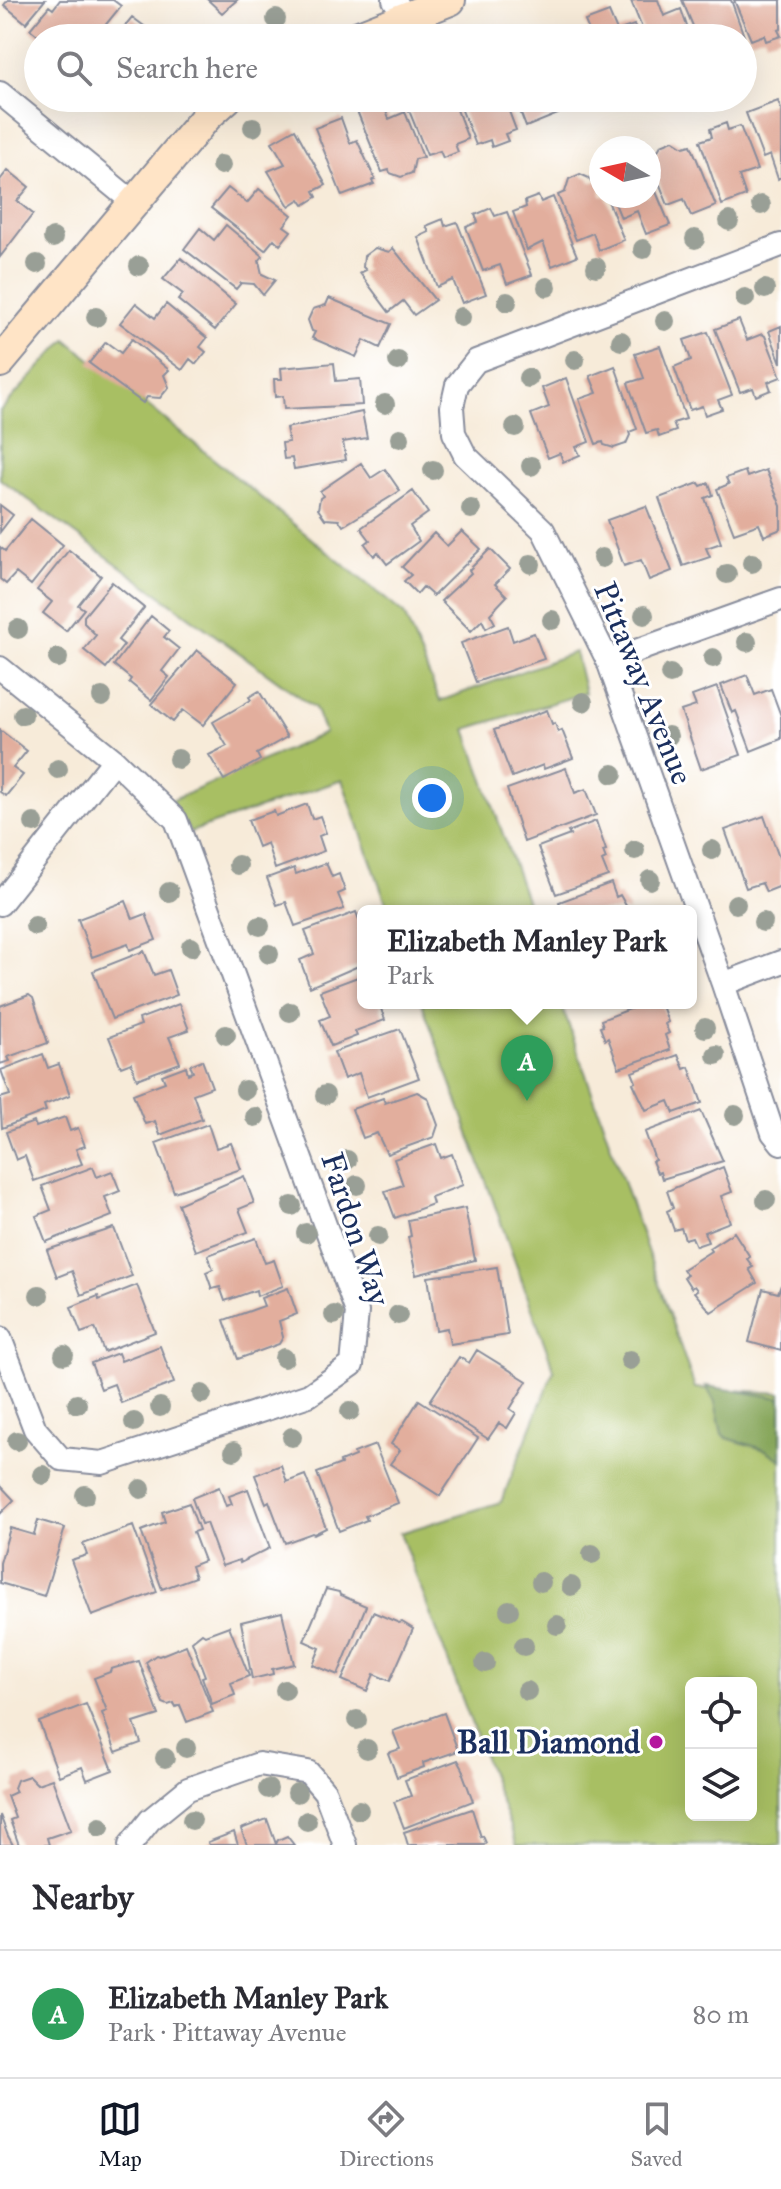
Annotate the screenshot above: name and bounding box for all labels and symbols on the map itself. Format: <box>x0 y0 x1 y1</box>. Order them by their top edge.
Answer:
north arrow <box>589 136 661 208</box>
street label: Pittaway Avenue <box>585 576 702 790</box>
your location <box>412 778 452 818</box>
pin: A <box>501 1035 553 1101</box>
street label: Fardon Way <box>312 1147 399 1312</box>
place label: Ball Diamond <box>457 1723 641 1762</box>
marker: Ball Diamond <box>647 1733 665 1751</box>

